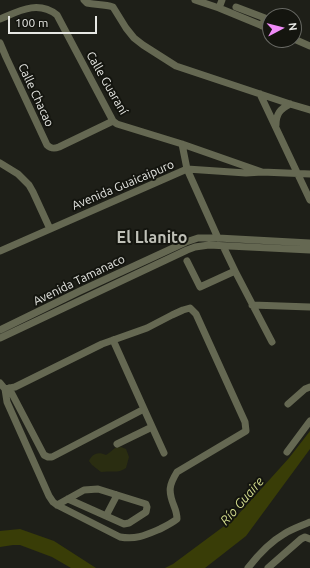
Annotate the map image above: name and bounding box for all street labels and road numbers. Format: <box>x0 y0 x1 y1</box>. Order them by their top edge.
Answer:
street label: Calle Guaraní <box>83 49 131 117</box>
street label: Calle Chacao <box>15 61 57 129</box>
street label: Avenida Guaicaipuro <box>70 157 176 213</box>
street label: Avenida Tamanaco <box>31 252 127 308</box>

